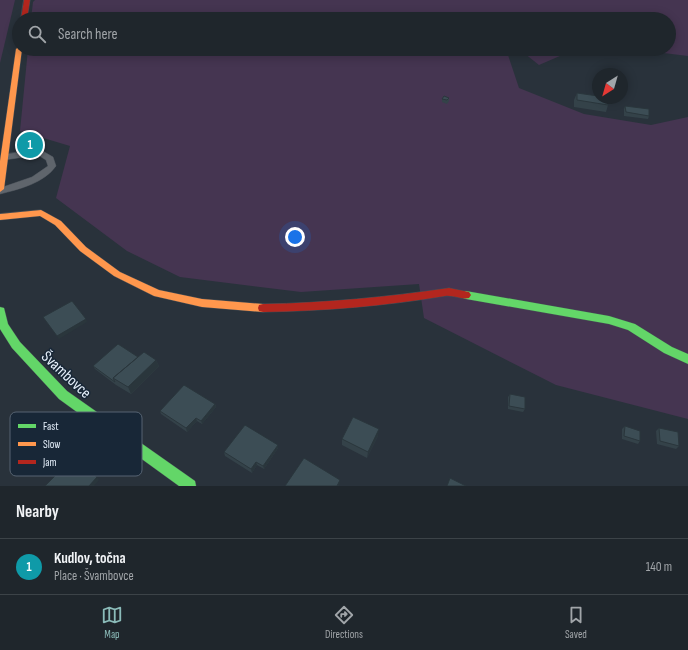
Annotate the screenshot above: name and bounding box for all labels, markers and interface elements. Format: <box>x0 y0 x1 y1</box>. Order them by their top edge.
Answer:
search box <box>12 12 676 56</box>
icon: search <box>26 23 48 45</box>
text: Search here <box>58 25 118 44</box>
north arrow <box>592 68 628 104</box>
pin: 1 <box>17 130 43 160</box>
your location <box>285 227 305 247</box>
street label: Švambovce <box>37 347 95 403</box>
legend <box>10 412 142 476</box>
text: Fast <box>43 420 59 433</box>
text: Slow <box>43 438 60 451</box>
text: Jam <box>42 456 57 469</box>
text: Nearby <box>16 502 59 522</box>
text: Kudlov, točna <box>54 549 126 568</box>
text: 1 <box>26 559 32 575</box>
text: 140 m <box>646 559 672 575</box>
text: Place · Švambovce <box>54 568 134 584</box>
tab: Map <box>101 604 123 641</box>
tab: Directions <box>325 604 363 641</box>
tab: Saved <box>565 604 587 641</box>

